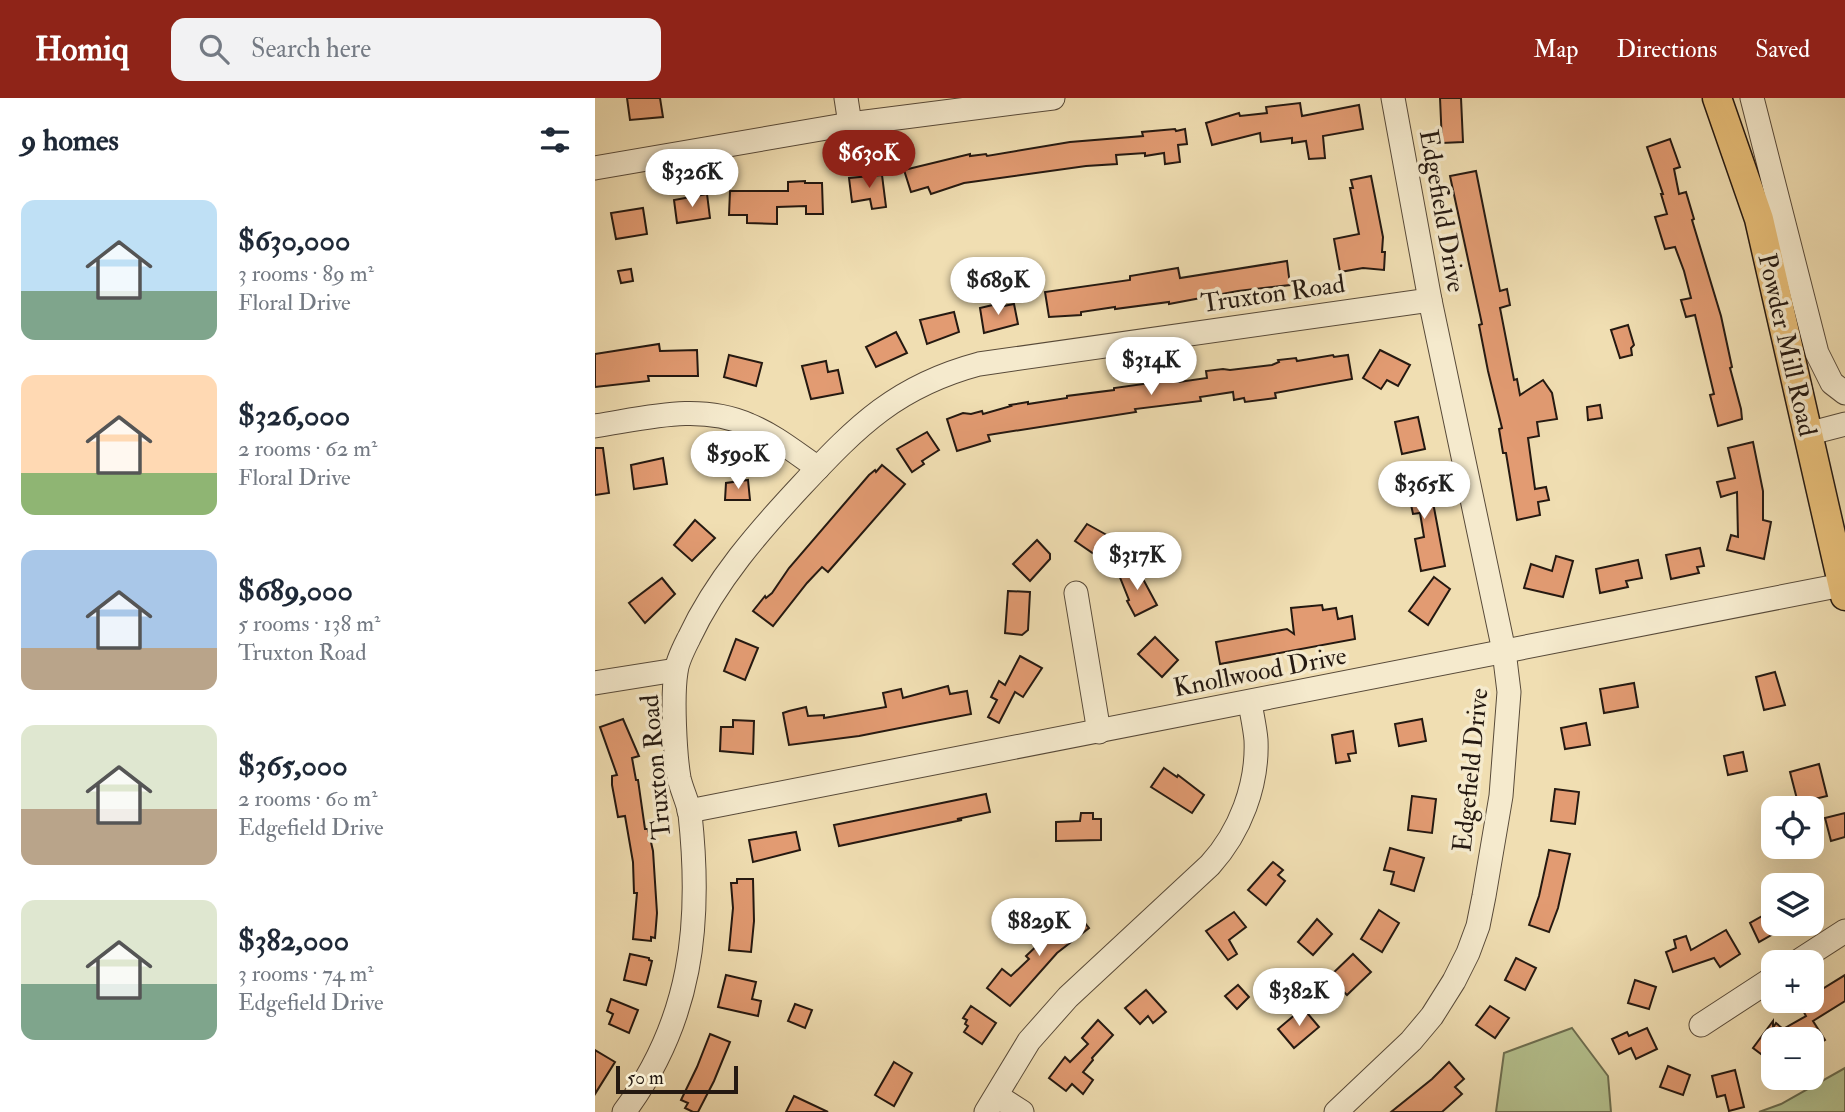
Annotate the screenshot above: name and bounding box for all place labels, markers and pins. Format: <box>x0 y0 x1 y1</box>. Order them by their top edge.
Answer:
pin: $630K <box>820 130 918 190</box>
pin: $326K <box>643 150 741 209</box>
pin: $689K <box>949 258 1047 317</box>
pin: $314K <box>1102 338 1200 397</box>
pin: $590K <box>689 432 787 491</box>
pin: $365K <box>1375 462 1473 521</box>
pin: $317K <box>1088 532 1186 592</box>
pin: $829K <box>990 898 1088 958</box>
pin: $382K <box>1250 968 1348 1028</box>

